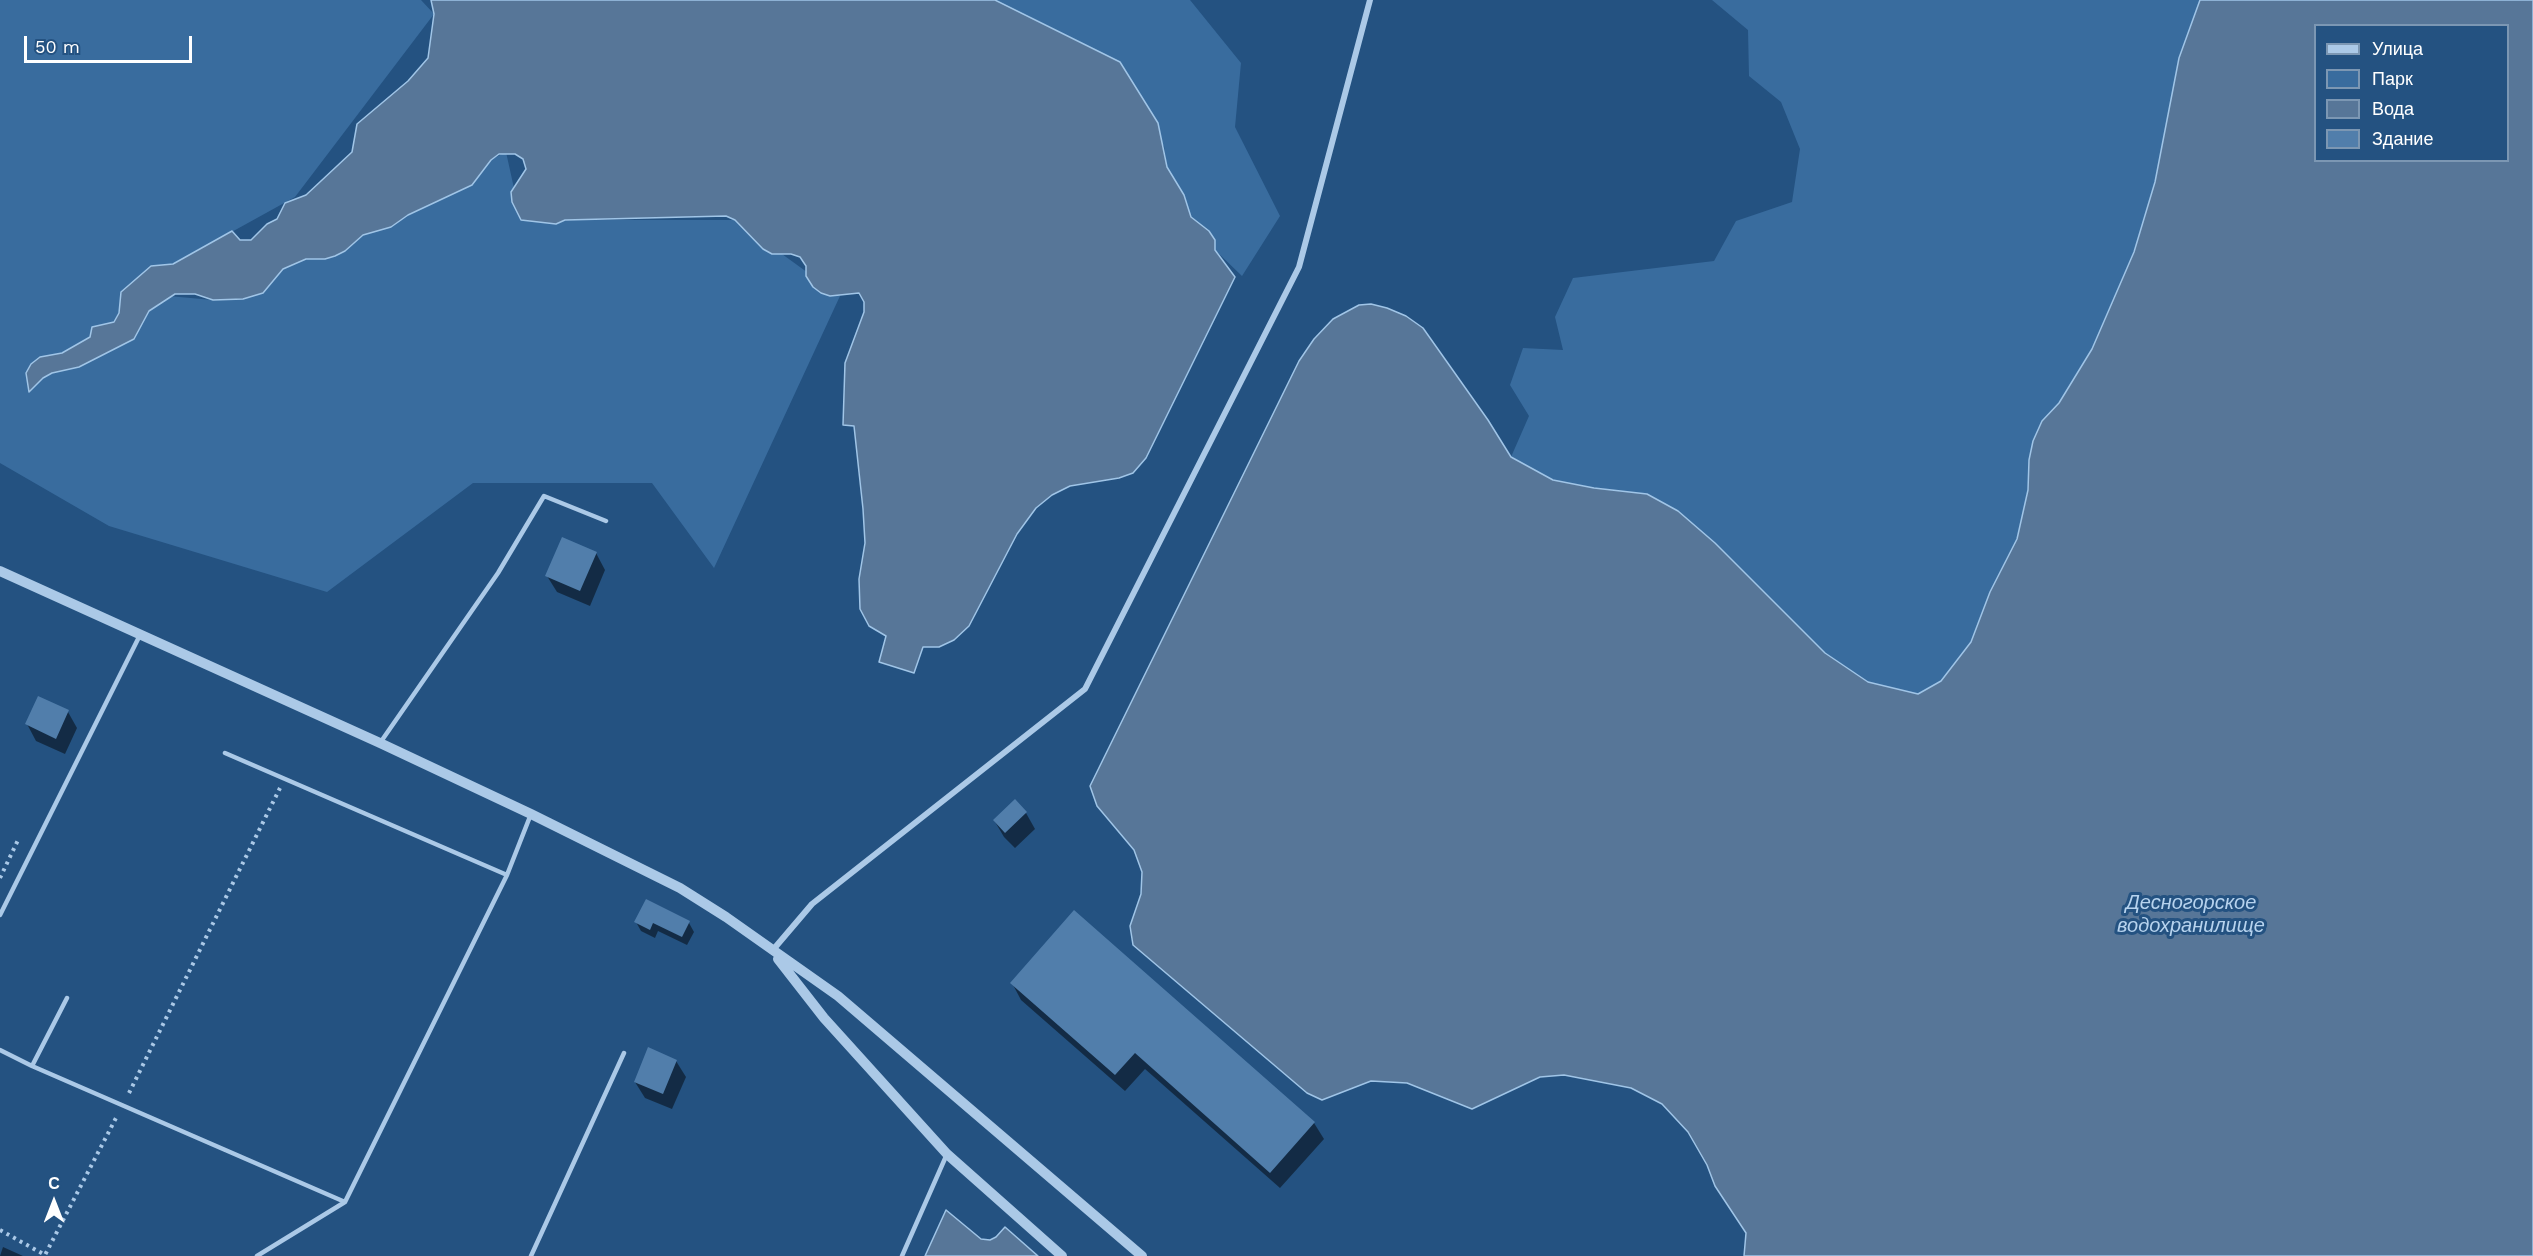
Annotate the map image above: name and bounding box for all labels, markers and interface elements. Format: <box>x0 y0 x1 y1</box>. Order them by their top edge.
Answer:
scale bar <box>27 24 195 62</box>
legend <box>2314 24 2509 162</box>
text: 50 m <box>35 36 80 57</box>
text: Улица <box>2372 38 2423 59</box>
text: Парк <box>2372 68 2413 89</box>
text: Вода <box>2372 98 2414 119</box>
text: Здание <box>2372 128 2433 149</box>
water label: Десногорское водохранилище <box>2117 891 2265 938</box>
north arrow <box>24 1172 84 1232</box>
text: С <box>48 1174 60 1193</box>

